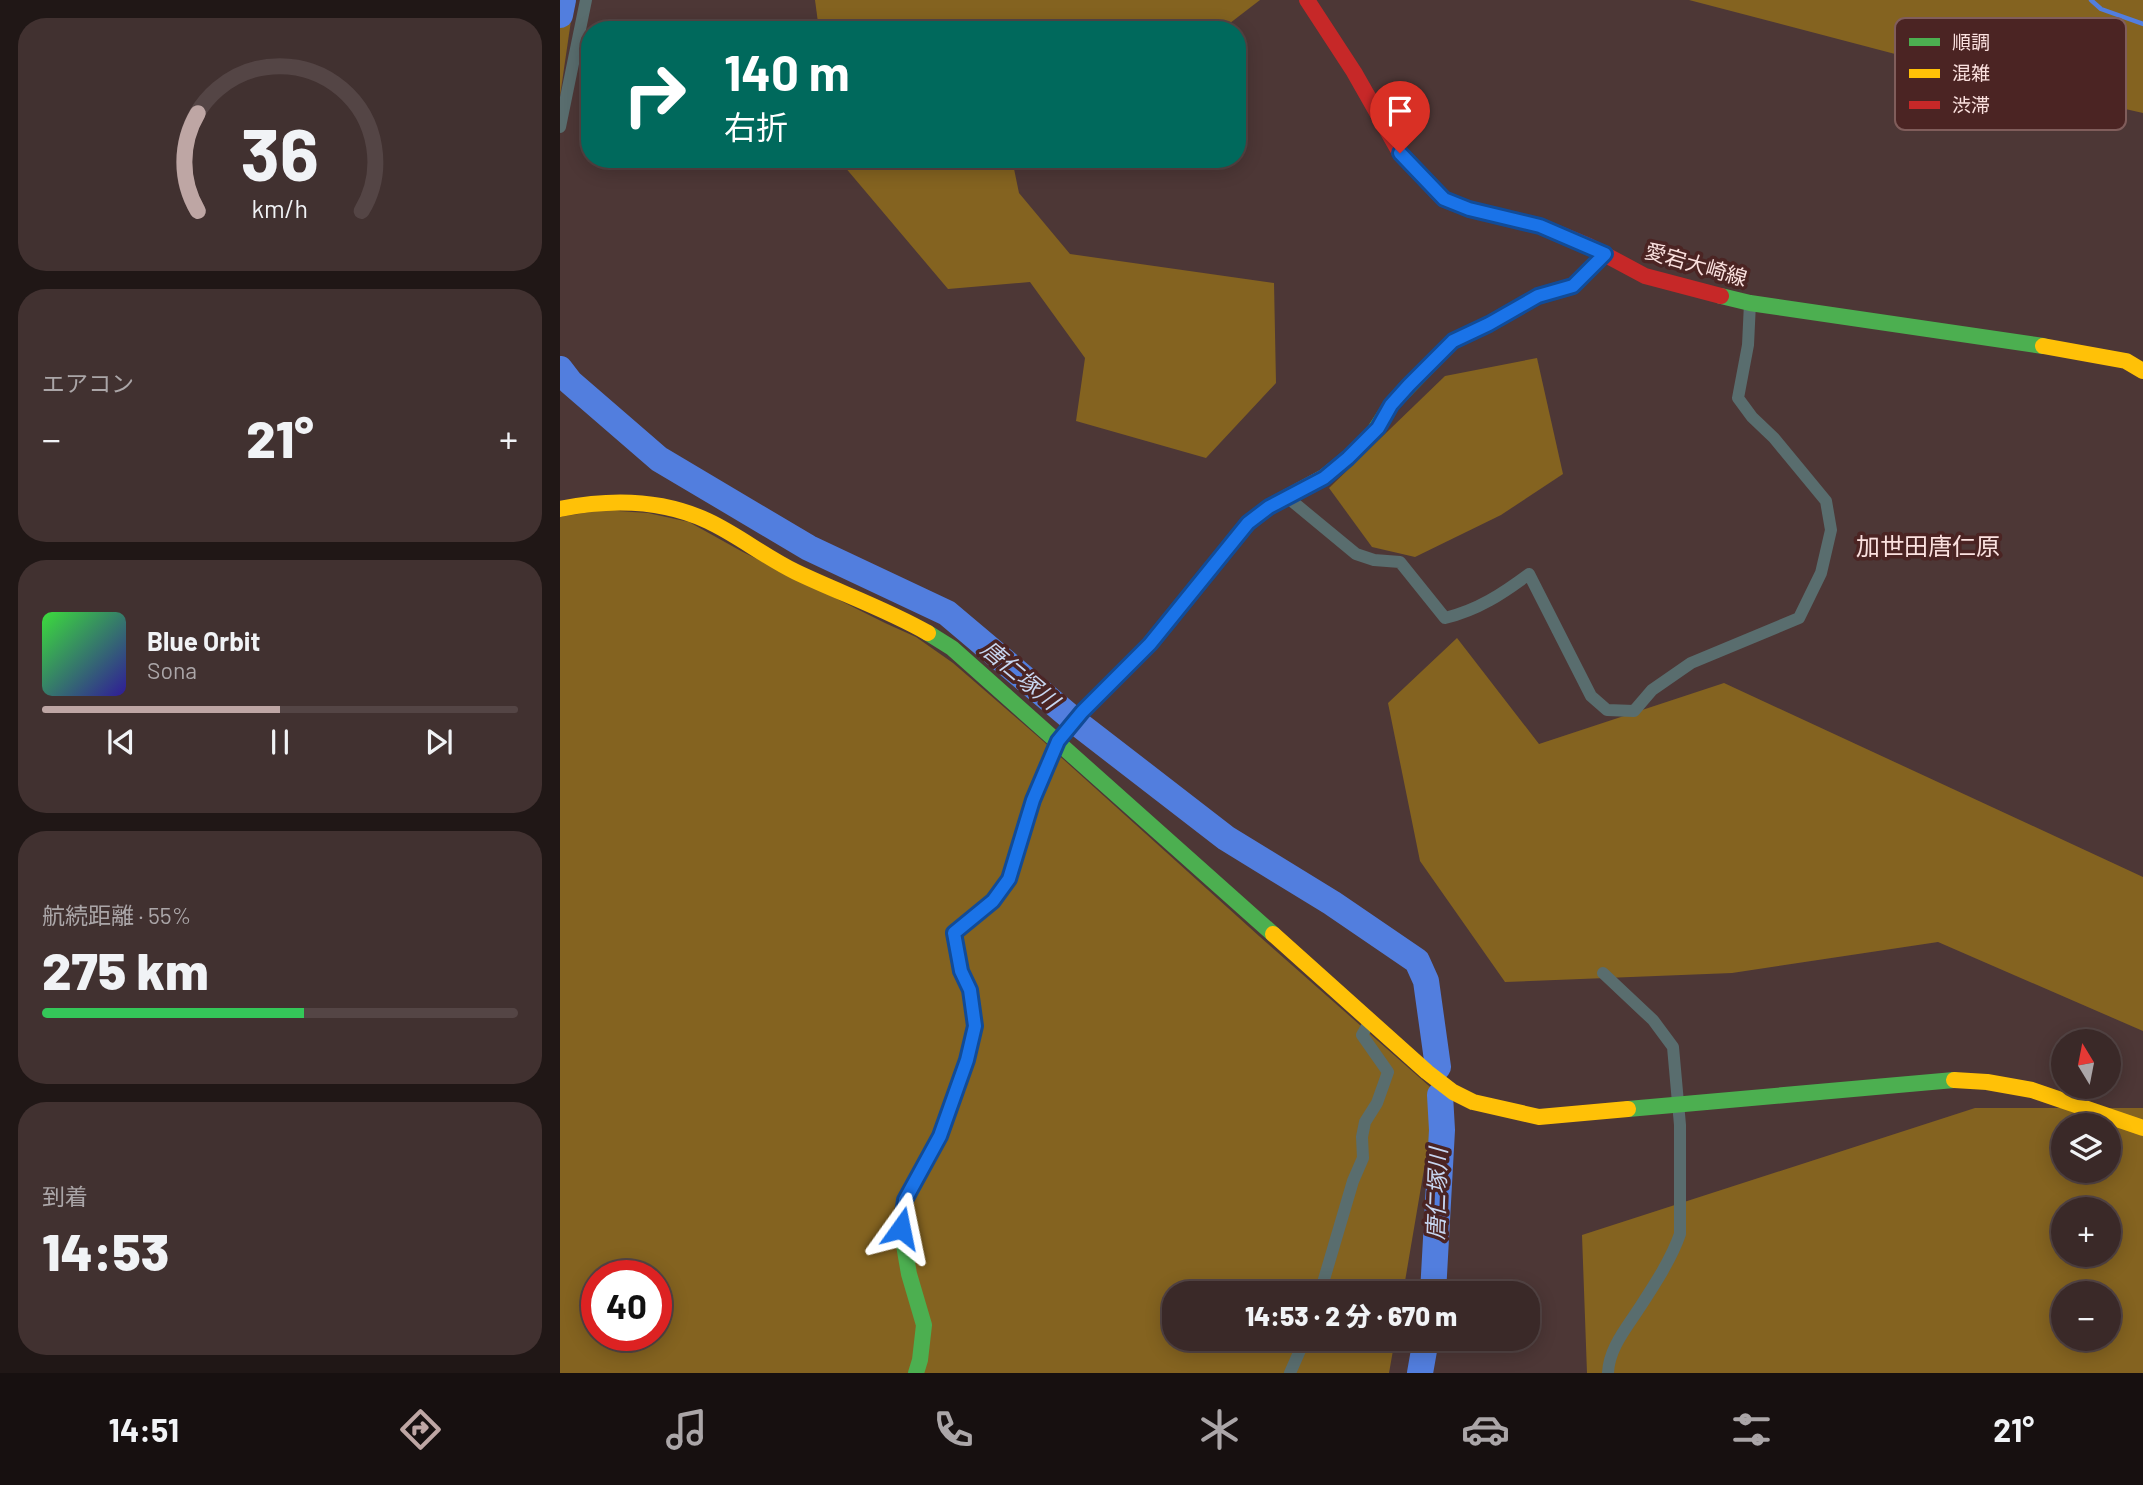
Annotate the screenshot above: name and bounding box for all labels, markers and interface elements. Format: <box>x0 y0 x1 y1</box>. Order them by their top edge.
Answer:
legend <box>1895 18 2126 130</box>
text: 順調 <box>1952 30 1990 53</box>
text: 140 m <box>724 42 850 101</box>
icon: right <box>609 49 700 140</box>
text: 混雑 <box>1952 61 1990 84</box>
pin <box>1370 81 1430 153</box>
icon: arrive <box>1381 92 1419 130</box>
text: 渋滞 <box>1952 93 1990 116</box>
text: 右折 <box>724 107 788 145</box>
text: 36 <box>241 108 319 196</box>
text: km/h <box>252 192 308 222</box>
street label: 愛宕大崎線 <box>1643 237 1750 290</box>
text: エアコン <box>42 369 134 397</box>
text: 21° <box>246 406 314 468</box>
text: − <box>42 415 61 461</box>
text: + <box>499 415 518 461</box>
district label: 加世田唐仁原 <box>1856 531 2000 560</box>
text: Blue Orbit <box>147 625 260 656</box>
water label: 唐仁塚川 <box>976 634 1067 716</box>
text: Sona <box>147 656 197 684</box>
icon: previous <box>102 723 140 761</box>
icon: pause <box>261 723 299 761</box>
icon: next <box>420 723 458 761</box>
text: 航続距離 · 55% <box>42 901 191 929</box>
text: 275 km <box>42 938 209 1000</box>
north arrow <box>2051 1029 2121 1099</box>
map controls <box>2051 1029 2121 1351</box>
button: layers <box>2051 1113 2121 1183</box>
water label: 唐仁塚川 <box>1420 1145 1452 1240</box>
text: 到着 <box>42 1182 88 1210</box>
position arrow <box>864 1191 938 1265</box>
button: + <box>2051 1197 2121 1267</box>
text: 14:53 <box>42 1219 169 1281</box>
speed limit sign: 40 <box>581 1260 672 1351</box>
button: − <box>2051 1281 2121 1351</box>
text: 14:53 · 2 分 · 670 m <box>1245 1300 1457 1331</box>
icon: directions <box>396 1405 445 1454</box>
icon: music <box>662 1405 711 1454</box>
icon: phone <box>929 1405 978 1454</box>
icon: climate <box>1195 1405 1244 1454</box>
icon: car <box>1461 1405 1510 1454</box>
icon: filters <box>1727 1405 1776 1454</box>
text: 14:51 <box>109 1410 179 1448</box>
text: 21° <box>1993 1410 2034 1448</box>

